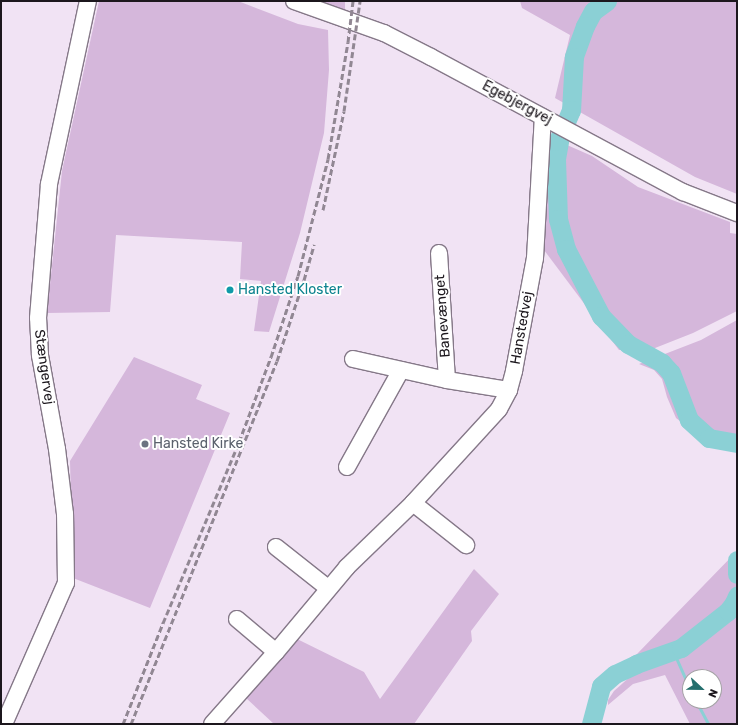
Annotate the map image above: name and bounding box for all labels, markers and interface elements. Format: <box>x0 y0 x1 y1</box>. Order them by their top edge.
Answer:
street label: Egebjergvej <box>479 78 555 128</box>
street label: Banevænget <box>432 274 454 358</box>
place label: Hansted Kloster <box>238 282 342 298</box>
marker: Hansted Kloster <box>225 285 235 295</box>
street label: Hanstedvej <box>507 290 537 366</box>
street label: Stængervej <box>30 328 58 406</box>
place label: Hansted Kirke <box>153 436 243 452</box>
marker: Hansted Kirke <box>140 439 150 449</box>
north arrow <box>682 669 722 709</box>
text: N <box>705 687 720 699</box>

